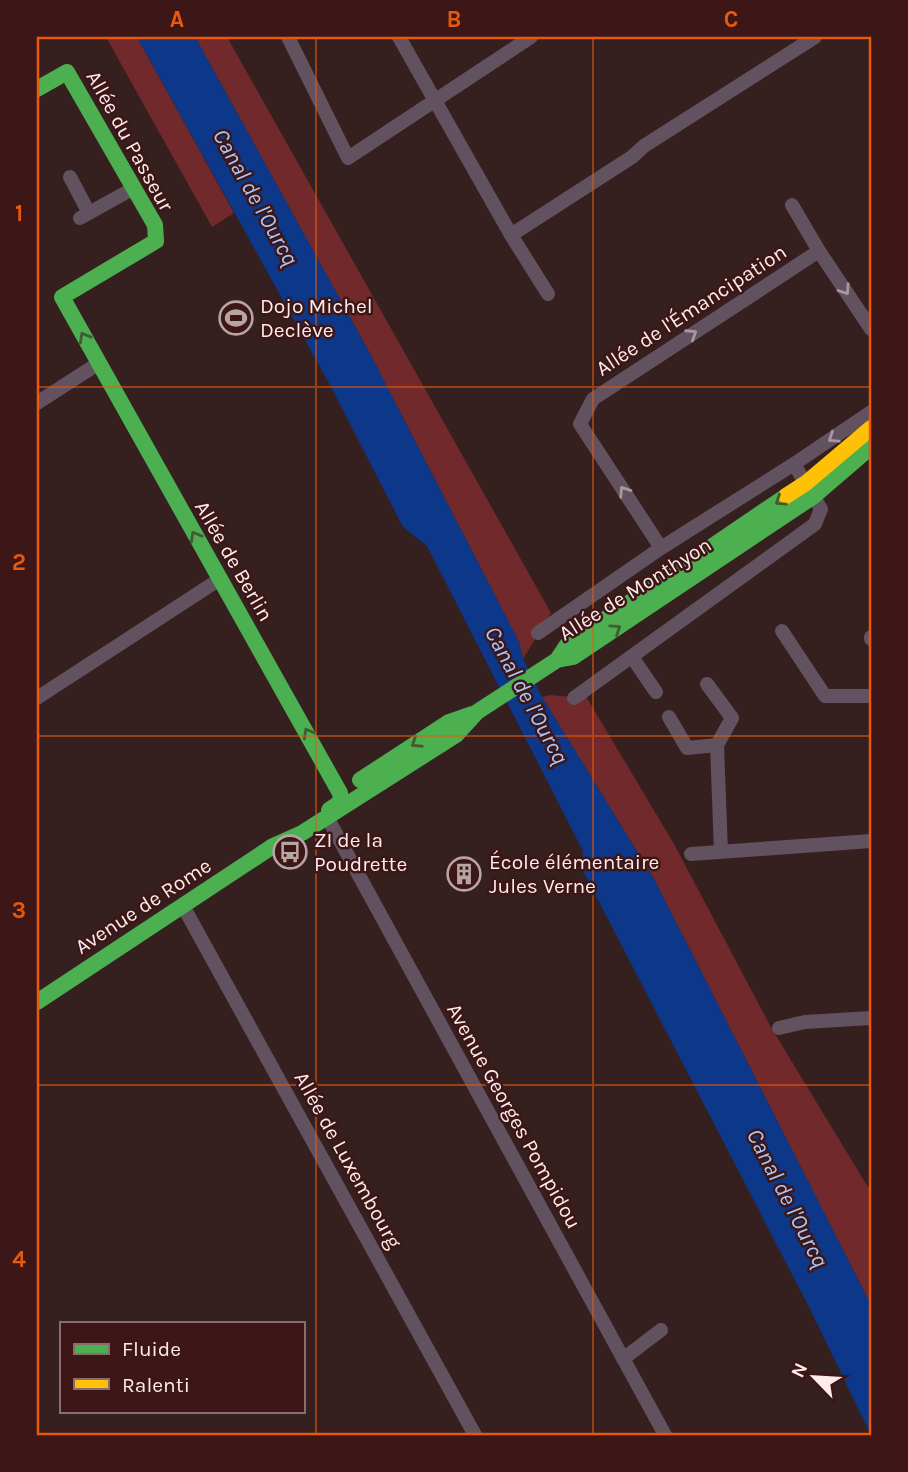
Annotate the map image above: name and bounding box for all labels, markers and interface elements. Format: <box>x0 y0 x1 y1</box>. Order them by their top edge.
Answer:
text: A <box>170 6 184 33</box>
text: B <box>447 6 461 33</box>
text: C <box>724 6 738 33</box>
street label: Allée du Passeur <box>81 67 179 216</box>
water label: Canal de l'Ourcq <box>207 124 304 270</box>
text: 1 <box>15 200 23 227</box>
street label: Allée de l'Émancipation <box>591 239 791 381</box>
one-way arrow <box>837 282 849 295</box>
place label: Dojo Michel Declève <box>260 294 373 342</box>
sports icon: Dojo Michel Declève <box>217 299 255 337</box>
one-way arrow <box>685 329 698 342</box>
one-way arrow <box>79 332 92 344</box>
one-way arrow <box>827 430 840 443</box>
one-way arrow <box>620 486 632 499</box>
one-way arrow <box>775 492 788 505</box>
street label: Allée de Berlin <box>190 497 278 625</box>
one-way arrow <box>190 530 203 543</box>
street label: Allée de Monthyon <box>554 532 716 646</box>
text: 2 <box>12 549 26 576</box>
water label: Canal de l'Ourcq <box>479 622 574 769</box>
one-way arrow <box>609 624 622 637</box>
one-way arrow <box>302 728 316 741</box>
one-way arrow <box>411 735 424 748</box>
place label: ZI de la Poudrette <box>314 828 407 876</box>
bus stop icon: ZI de la Poudrette <box>271 833 309 871</box>
place label: École élémentaire Jules Verne <box>489 850 659 898</box>
street label: Avenue de Rome <box>71 853 215 959</box>
building icon: École élémentaire Jules Verne <box>445 855 483 893</box>
text: 3 <box>12 897 26 924</box>
street label: Avenue Georges Pompidou <box>442 999 586 1233</box>
street label: Allée de Luxembourg <box>289 1068 407 1253</box>
water label: Canal de l'Ourcq <box>741 1124 834 1272</box>
text: 4 <box>12 1246 26 1273</box>
legend <box>60 1322 304 1412</box>
text: Fluide <box>122 1337 181 1361</box>
north arrow <box>778 1342 848 1412</box>
text: N <box>787 1359 812 1381</box>
text: Ralenti <box>122 1373 190 1397</box>

